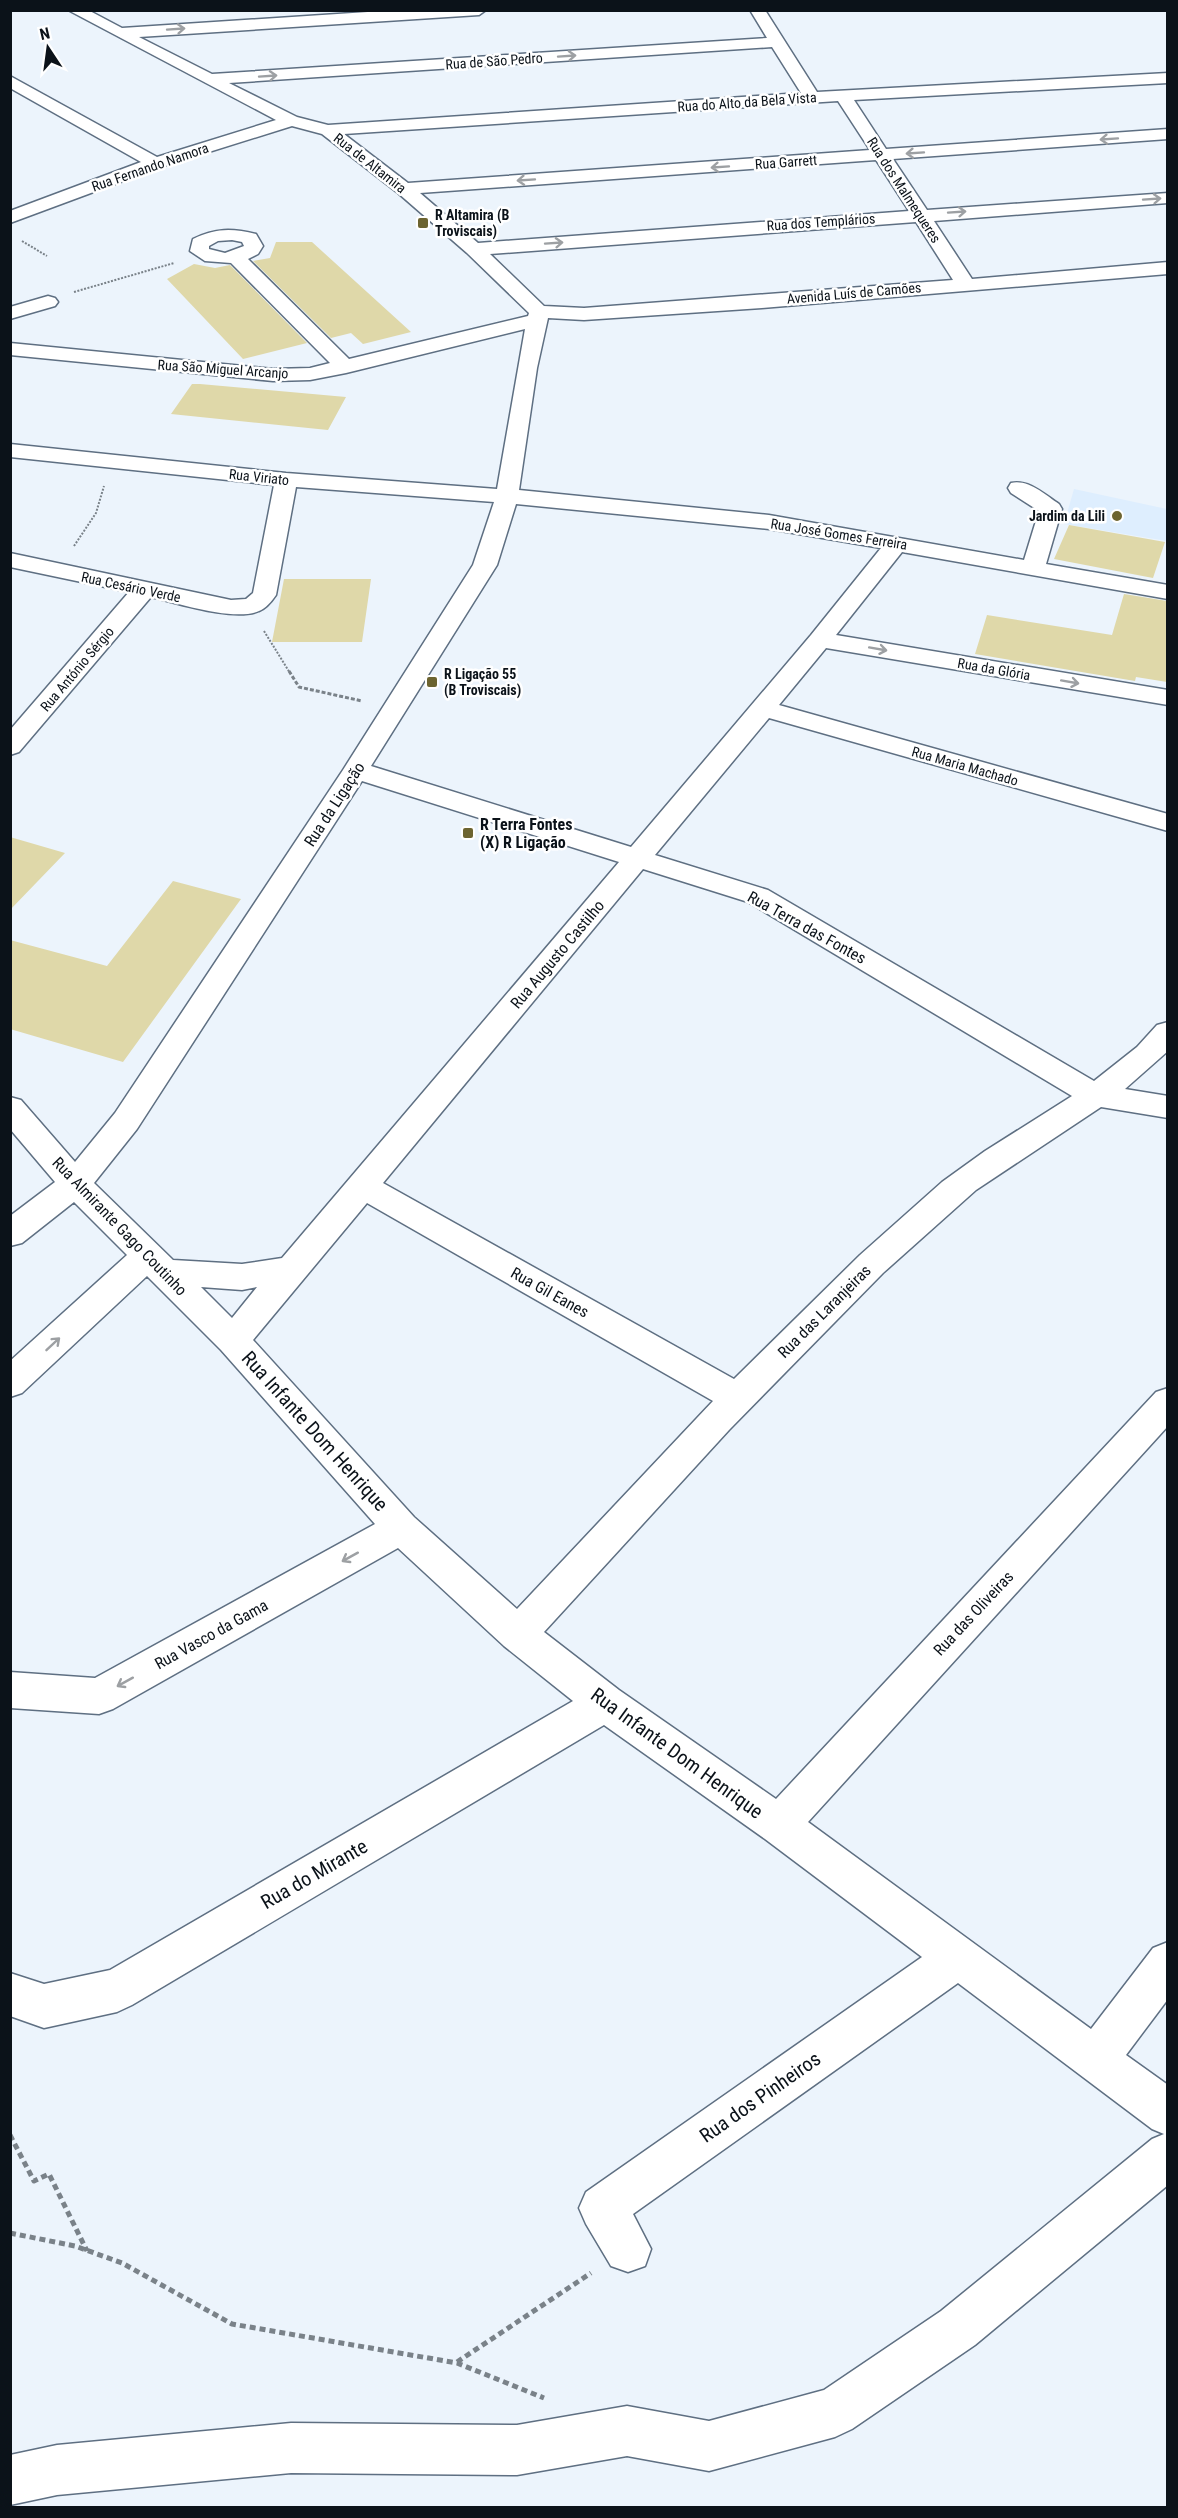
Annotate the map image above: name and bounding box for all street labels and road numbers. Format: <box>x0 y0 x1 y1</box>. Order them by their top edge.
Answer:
street label: Rua de São Pedro <box>445 50 543 72</box>
street label: Rua do Alto da Bela Vista <box>677 89 817 115</box>
street label: Rua de Altamira <box>331 130 409 196</box>
street label: Rua dos Malmequeres <box>864 134 944 246</box>
street label: Rua Fernando Namora <box>89 139 211 195</box>
street label: Rua Garrett <box>754 152 818 172</box>
street label: Rua dos Templários <box>766 210 876 234</box>
street label: Avenida Luís de Camões <box>786 279 922 307</box>
street label: Rua São Miguel Arcanjo <box>157 356 289 382</box>
street label: Rua Viriato <box>228 466 290 488</box>
street label: Rua José Gomes Ferreira <box>770 515 908 553</box>
street label: Rua Cesário Verde <box>80 569 183 605</box>
street label: Rua António Sérgio <box>37 624 117 714</box>
street label: Rua da Glória <box>956 655 1032 683</box>
street label: Rua Maria Machado <box>910 743 1020 789</box>
street label: Rua da Ligação <box>300 759 369 850</box>
street label: Rua Terra das Fontes <box>744 887 869 968</box>
street label: Rua Augusto Castilho <box>507 896 608 1012</box>
street label: Rua Almirante Gago Coutinho <box>48 1153 191 1300</box>
street label: Rua das Laranjeiras <box>774 1261 875 1362</box>
street label: Rua Gil Eanes <box>507 1263 592 1322</box>
street label: Rua Infante Dom Henrique <box>237 1346 393 1516</box>
street label: Rua das Oliveiras <box>929 1567 1017 1660</box>
street label: Rua Vasco da Gama <box>151 1596 271 1673</box>
street label: Rua Infante Dom Henrique <box>586 1682 768 1824</box>
street label: Rua do Mirante <box>256 1834 372 1914</box>
street label: Rua dos Pinheiros <box>695 2046 825 2148</box>

